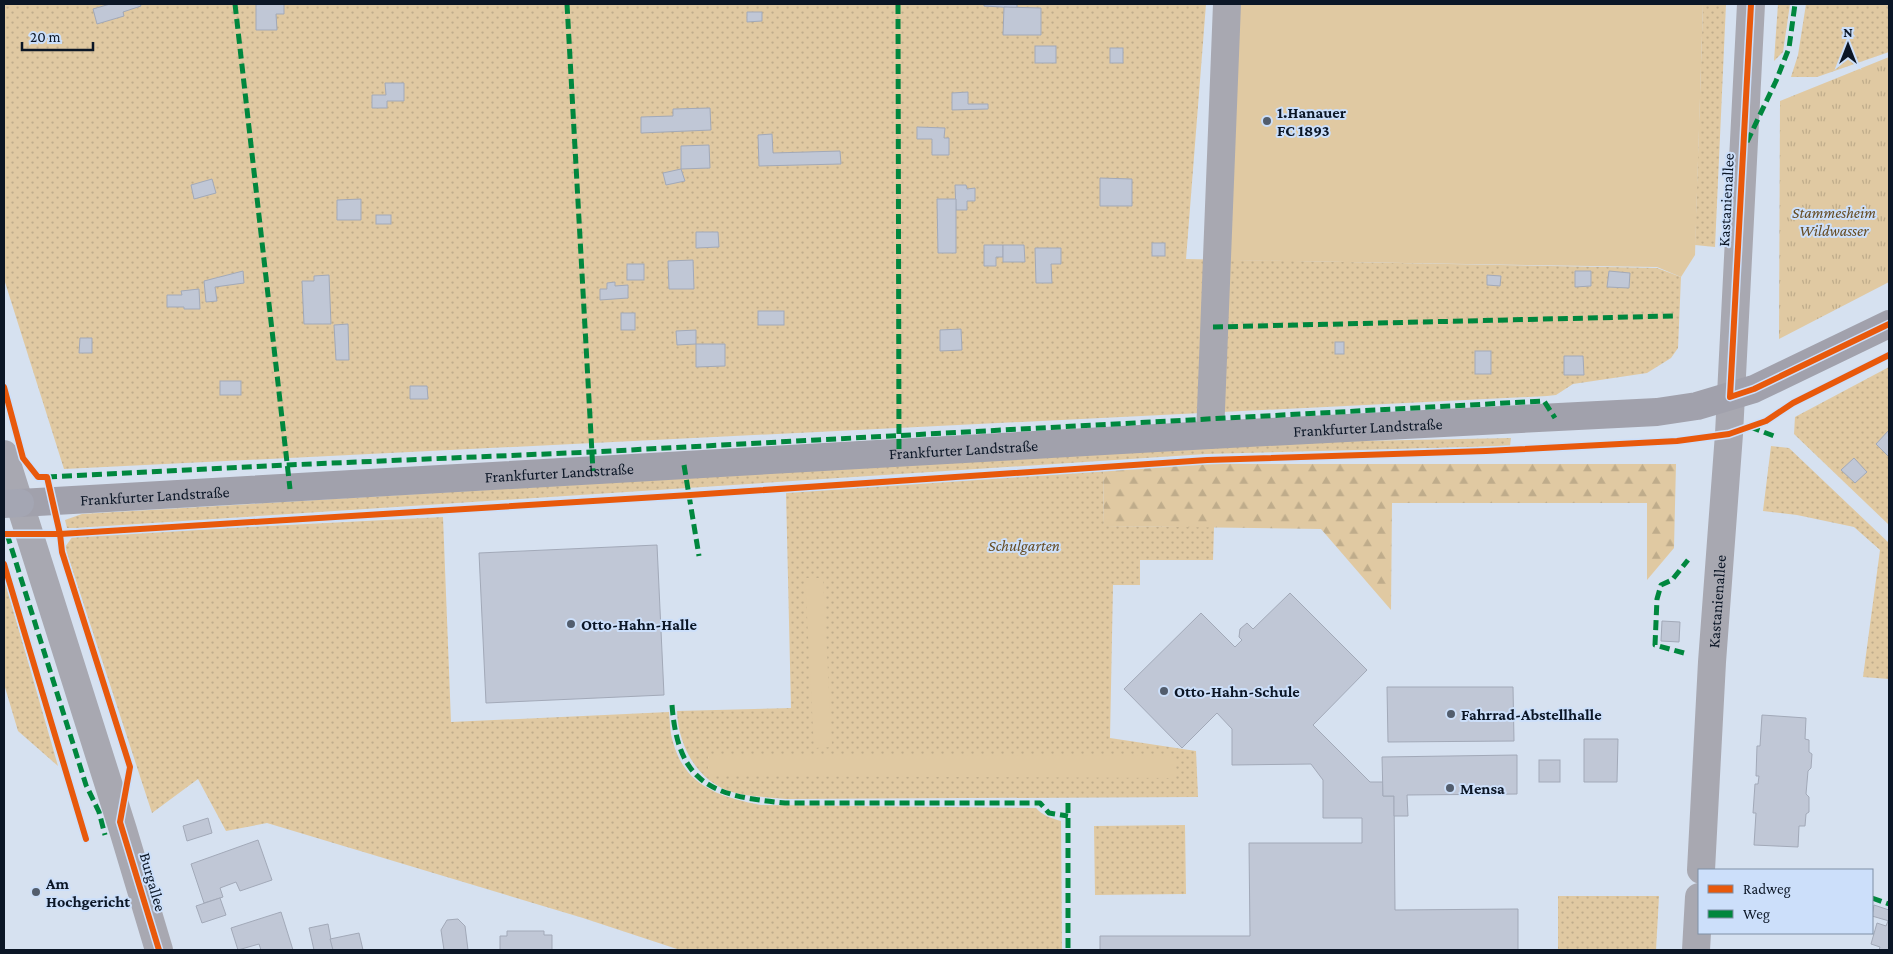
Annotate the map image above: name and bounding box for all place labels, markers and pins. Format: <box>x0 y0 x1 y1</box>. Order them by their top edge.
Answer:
place label: 1.Hanauer FC 1893 <box>1277 104 1347 139</box>
marker: 1.Hanauer FC 1893 <box>1261 115 1273 127</box>
place label: Otto-Hahn-Halle <box>581 616 697 633</box>
marker: Otto-Hahn-Halle <box>565 618 577 630</box>
place label: Otto-Hahn-Schule <box>1174 683 1300 700</box>
marker: Otto-Hahn-Schule <box>1158 685 1170 697</box>
place label: Fahrrad-Abstellhalle <box>1461 706 1602 723</box>
marker: Fahrrad-Abstellhalle <box>1445 708 1457 720</box>
place label: Mensa <box>1460 780 1505 797</box>
marker: Mensa <box>1444 782 1456 794</box>
place label: Am Hochgericht <box>45 875 130 910</box>
marker: Am Hochgericht <box>30 886 42 898</box>

